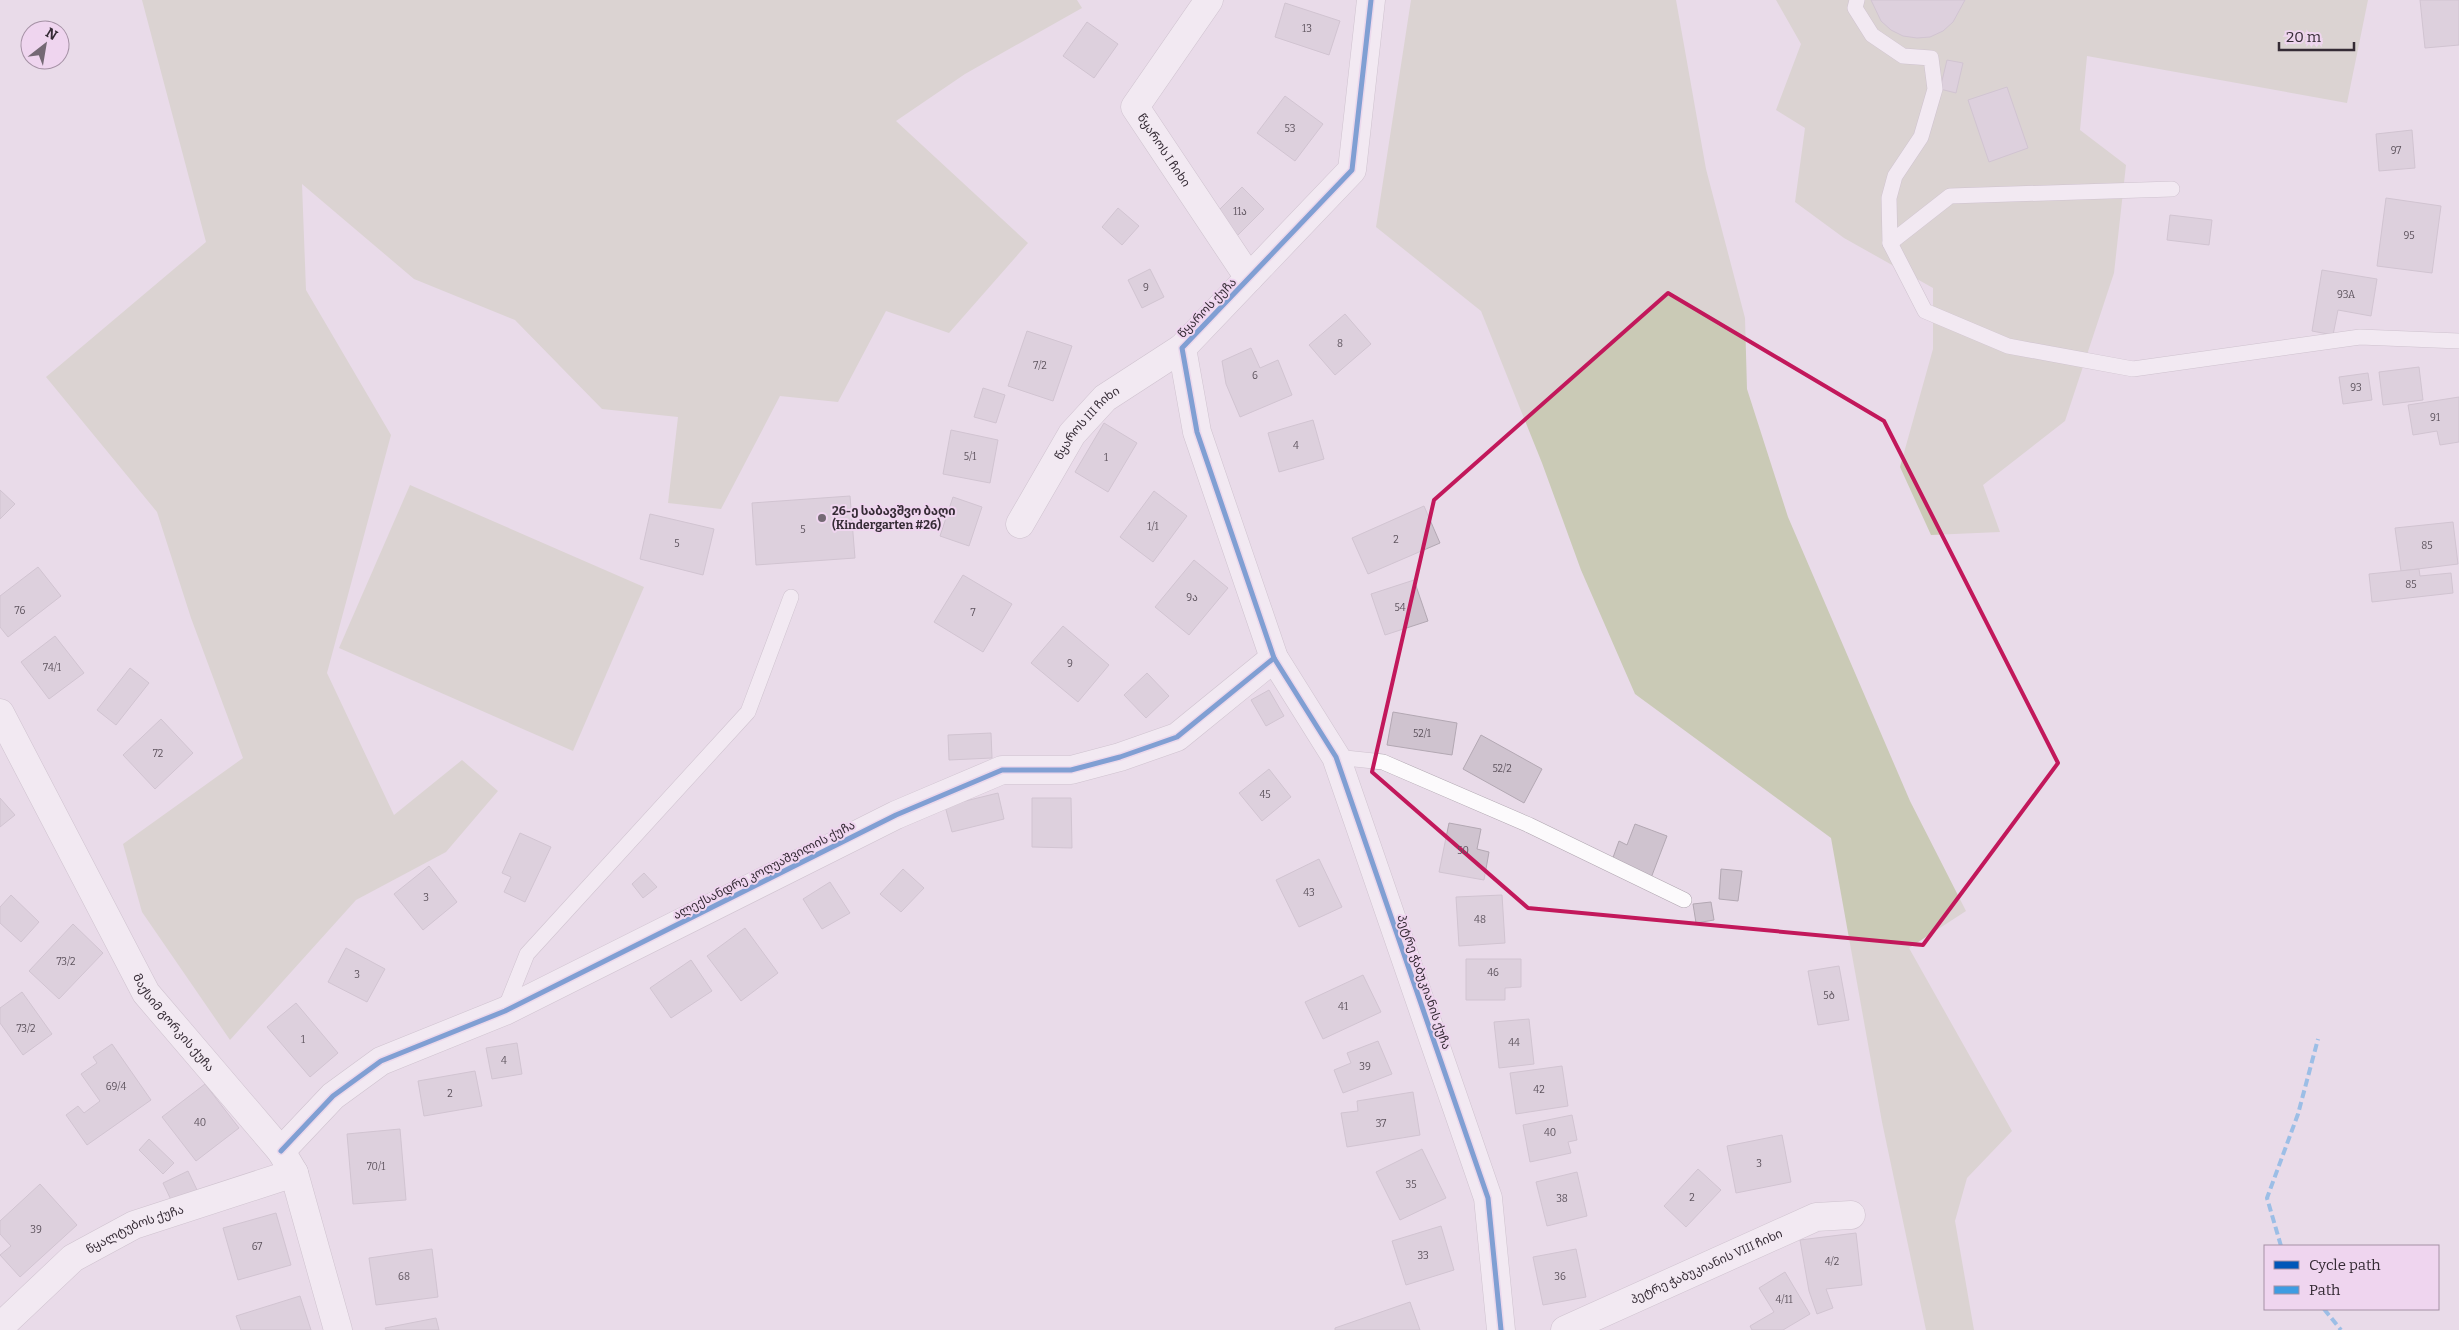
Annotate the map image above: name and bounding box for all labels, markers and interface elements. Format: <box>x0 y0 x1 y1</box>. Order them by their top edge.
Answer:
north arrow <box>20 20 70 70</box>
scale bar <box>2279 20 2354 52</box>
house number: 13 <box>1302 23 1312 35</box>
text: N <box>42 24 61 44</box>
text: 20 m <box>2286 28 2322 46</box>
street label: წყაროს I ჩიხი <box>1134 111 1193 189</box>
house number: 53 <box>1285 123 1296 135</box>
house number: 97 <box>2391 145 2401 157</box>
house number: 11ა <box>1233 206 1247 218</box>
house number: 95 <box>2403 230 2415 242</box>
street label: წყაროს ქუჩა <box>1175 275 1239 341</box>
house number: 9 <box>1143 282 1149 294</box>
house number: 93A <box>2337 289 2356 301</box>
house number: 8 <box>1337 338 1343 350</box>
house number: 7/2 <box>1033 360 1047 372</box>
house number: 6 <box>1252 370 1258 382</box>
house number: 93 <box>2350 382 2362 394</box>
street label: წყაროს III ჩიხი <box>1052 383 1122 462</box>
house number: 91 <box>2430 412 2440 424</box>
house number: 4 <box>1293 440 1299 452</box>
house number: 5/1 <box>964 451 976 463</box>
house number: 1 <box>1104 452 1108 464</box>
place label: 26-ე საბავშვო ბაღი (Kindergarten #26) <box>832 504 955 532</box>
marker: 26-ე საბავშვო ბაღი (Kindergarten #26) <box>816 512 828 524</box>
house number: 1/1 <box>1147 521 1159 533</box>
house number: 5 <box>800 524 806 536</box>
house number: 2 <box>1393 534 1399 546</box>
house number: 5 <box>674 538 680 550</box>
house number: 85 <box>2421 540 2433 552</box>
house number: 85 <box>2405 579 2417 591</box>
house number: 9ა <box>1186 592 1198 604</box>
house number: 54 <box>1394 602 1406 614</box>
house number: 76 <box>15 605 26 617</box>
house number: 7 <box>970 607 976 619</box>
house number: 9 <box>1067 658 1073 670</box>
house number: 74/1 <box>43 662 61 674</box>
house number: 52/1 <box>1413 728 1431 740</box>
house number: 72 <box>153 748 163 760</box>
house number: 52/2 <box>1492 763 1512 775</box>
house number: 45 <box>1259 789 1271 801</box>
street label: ალექსანდრე კოღუაშვილის ქუჩა <box>671 818 858 923</box>
house number: 50 <box>1457 845 1469 857</box>
house number: 43 <box>1303 887 1315 899</box>
house number: 3 <box>423 892 429 904</box>
street label: პეტრე ჭაბუკიანის ქუჩა <box>1394 913 1454 1051</box>
house number: 48 <box>1474 914 1486 926</box>
house number: 73/2 <box>56 956 76 968</box>
house number: 46 <box>1487 967 1499 979</box>
house number: 3 <box>354 969 360 981</box>
street label: მაქსიმ გორკის ქუჩა <box>130 971 217 1075</box>
house number: 5ბ <box>1823 990 1835 1002</box>
house number: 41 <box>1338 1001 1348 1013</box>
house number: 73/2 <box>16 1023 36 1035</box>
house number: 1 <box>301 1034 305 1046</box>
house number: 44 <box>1508 1037 1520 1049</box>
house number: 4 <box>501 1055 507 1067</box>
house number: 39 <box>1359 1061 1371 1073</box>
house number: 69/4 <box>106 1081 127 1093</box>
house number: 42 <box>1533 1084 1545 1096</box>
house number: 2 <box>447 1088 453 1100</box>
house number: 40 <box>194 1117 206 1129</box>
house number: 37 <box>1376 1118 1386 1130</box>
house number: 40 <box>1544 1127 1556 1139</box>
house number: 3 <box>1756 1158 1762 1170</box>
house number: 70/1 <box>367 1161 385 1173</box>
house number: 35 <box>1405 1179 1417 1191</box>
house number: 2 <box>1689 1192 1695 1204</box>
house number: 38 <box>1556 1193 1568 1205</box>
street label: წყალტუბოს ქუჩა <box>84 1202 185 1257</box>
house number: 39 <box>30 1224 42 1236</box>
street label: პეტრე ჭაბუკიანის VIII ჩიხი <box>1628 1226 1785 1307</box>
house number: 67 <box>252 1241 262 1253</box>
legend <box>2264 1245 2439 1310</box>
house number: 33 <box>1417 1250 1429 1262</box>
house number: 4/2 <box>1825 1256 1839 1268</box>
text: Cycle path <box>2309 1256 2381 1274</box>
house number: 68 <box>398 1271 410 1283</box>
house number: 36 <box>1554 1271 1566 1283</box>
text: Path <box>2309 1281 2341 1299</box>
house number: 4/11 <box>1775 1294 1793 1306</box>

